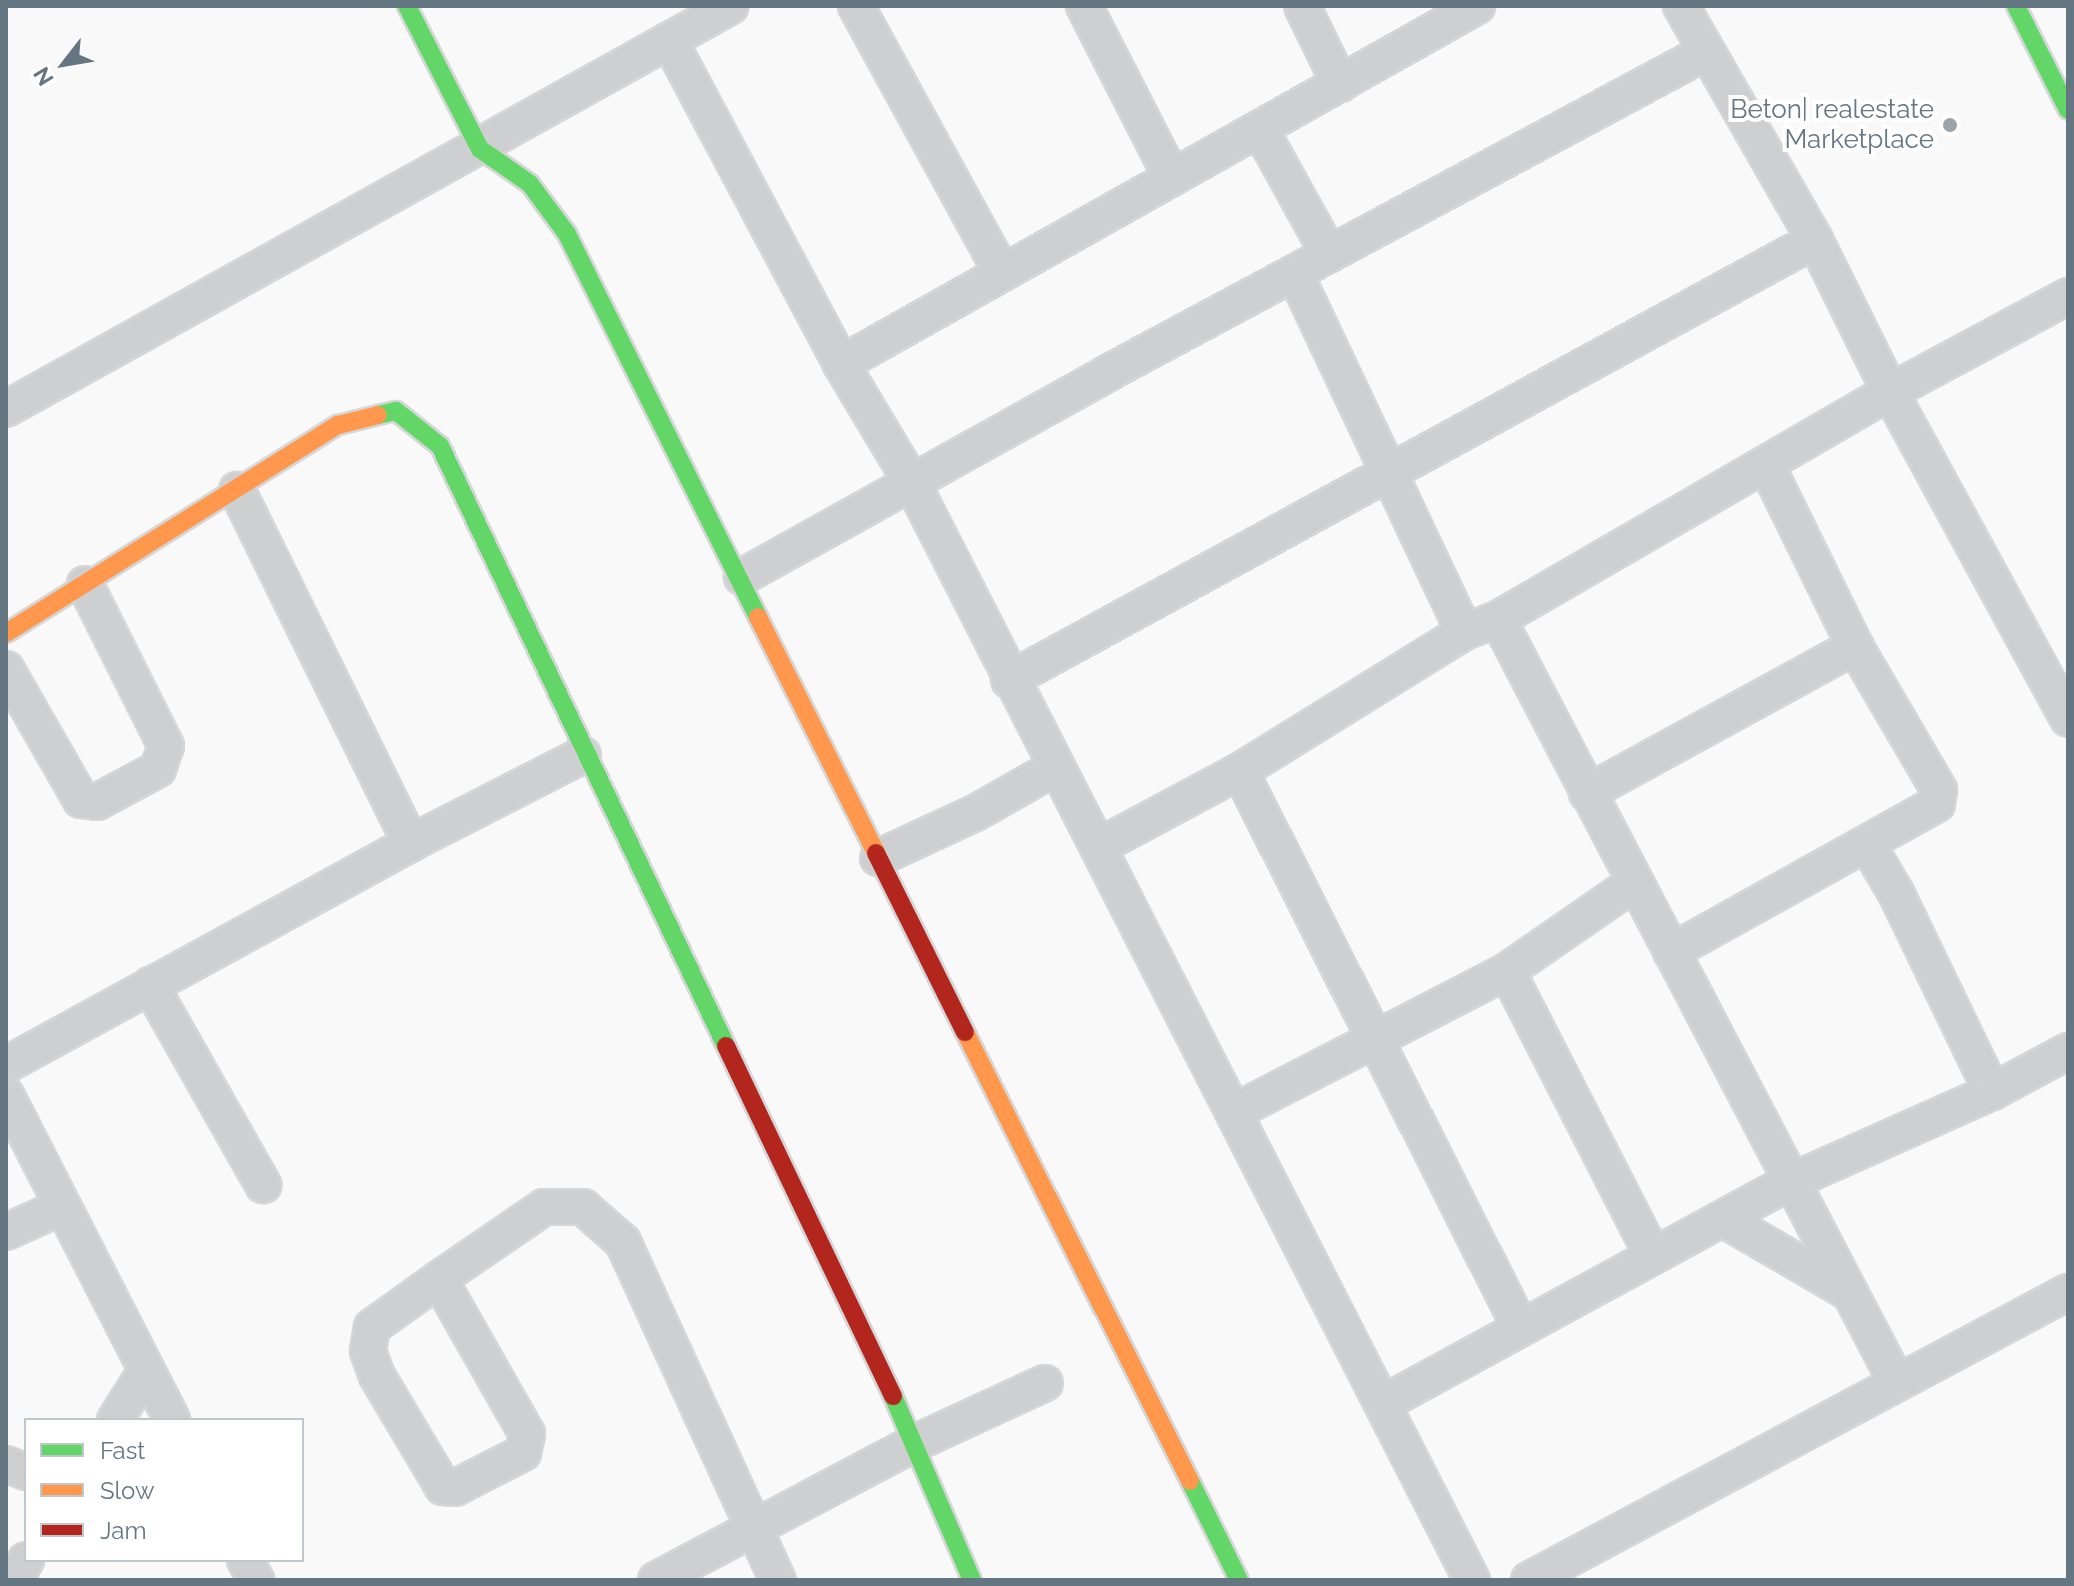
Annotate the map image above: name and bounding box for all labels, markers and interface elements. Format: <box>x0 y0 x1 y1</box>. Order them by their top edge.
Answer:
north arrow <box>24 24 104 104</box>
text: N <box>28 62 59 90</box>
place label: Beton| realestate Marketplace <box>1730 94 1934 156</box>
marker: Beton| realestate Marketplace <box>1941 116 1959 134</box>
legend <box>24 1418 304 1562</box>
text: Fast <box>100 1436 145 1465</box>
text: Slow <box>100 1476 154 1505</box>
text: Jam <box>100 1516 146 1545</box>

